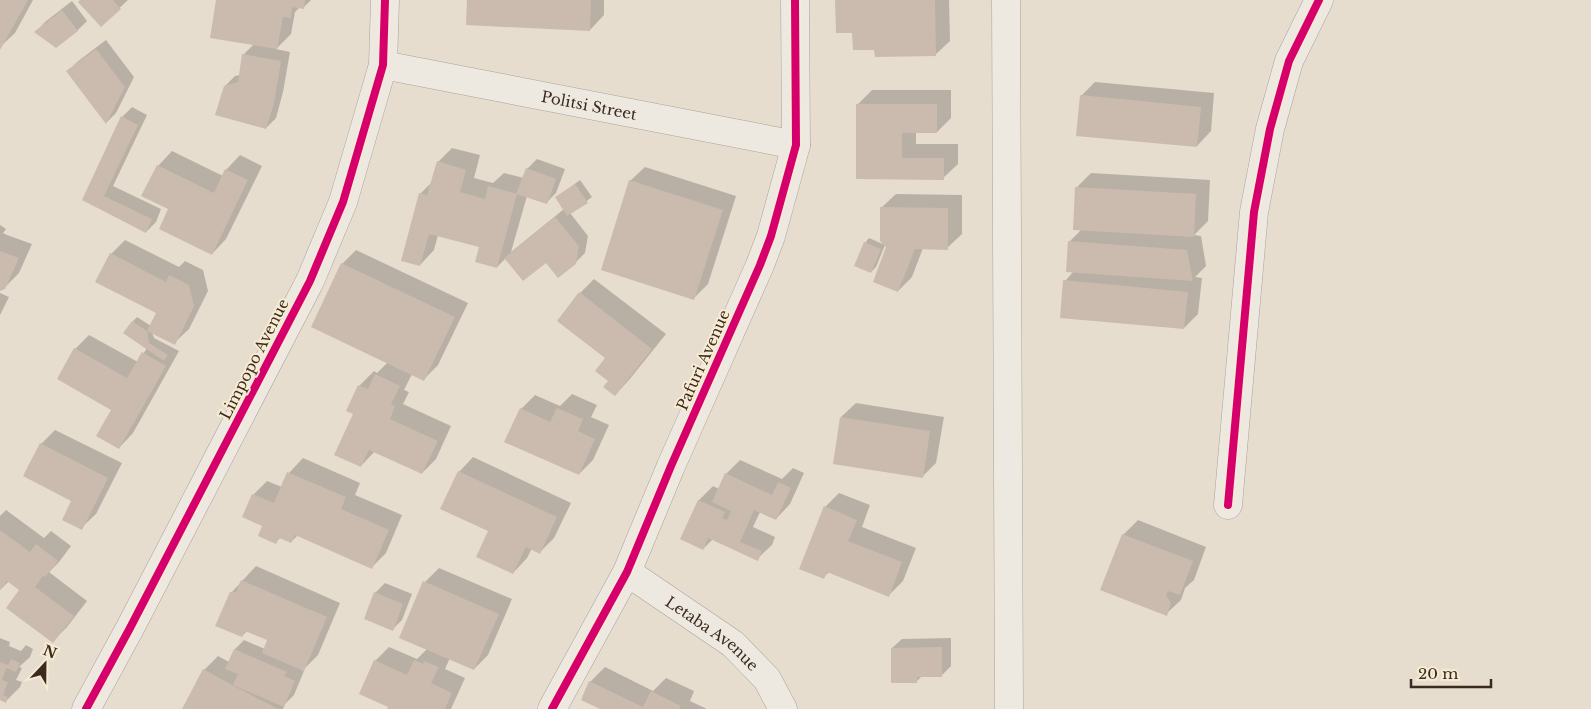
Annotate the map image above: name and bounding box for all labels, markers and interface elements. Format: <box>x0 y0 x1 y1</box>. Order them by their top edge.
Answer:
street label: Politsi Street <box>540 86 639 124</box>
street label: Limpopo Avenue <box>215 295 293 423</box>
street label: Pafuri Avenue <box>672 307 734 413</box>
street label: Letaba Avenue <box>662 592 763 674</box>
north arrow <box>20 639 70 689</box>
text: N <box>40 641 59 663</box>
scale bar <box>1411 656 1491 688</box>
text: 20 m <box>1418 664 1458 683</box>

